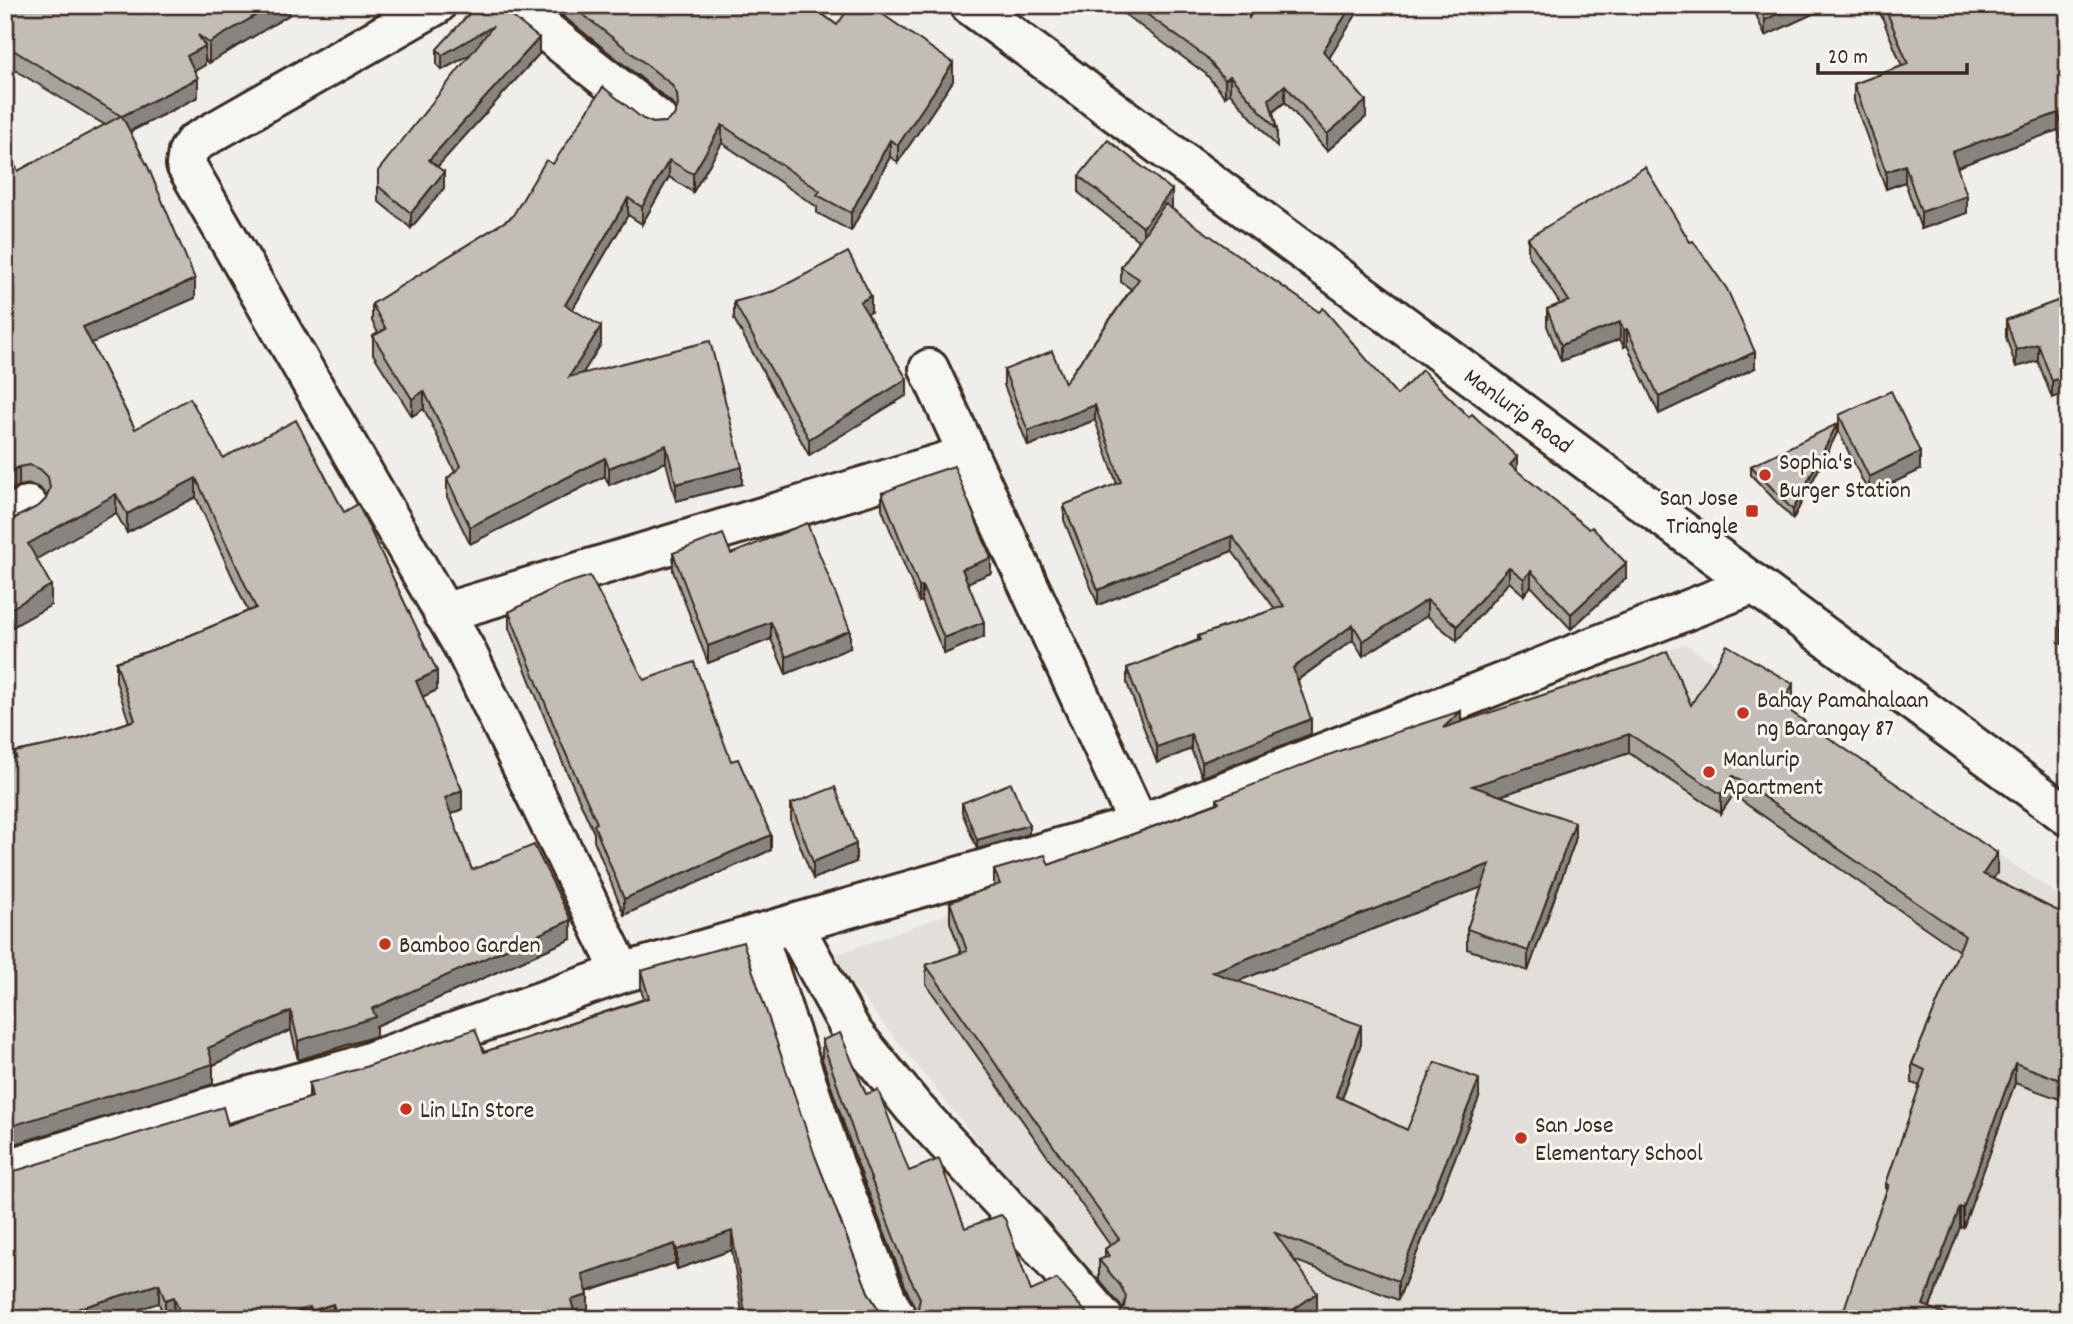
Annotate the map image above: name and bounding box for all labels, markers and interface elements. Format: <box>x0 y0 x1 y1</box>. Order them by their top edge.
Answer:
scale bar <box>1818 32 1966 76</box>
text: 20 m <box>1828 44 1868 74</box>
street label: Manlurip Road <box>1456 361 1579 464</box>
place label: Sophia's Burger Station <box>1779 447 1911 509</box>
marker: Sophia's Burger Station <box>1757 467 1773 483</box>
place label: San Jose Triangle <box>1659 483 1738 545</box>
marker: San Jose Triangle <box>1744 503 1760 519</box>
place label: Bahay Pamahalaan ng Barangay 87 <box>1757 685 1929 747</box>
marker: Bahay Pamahalaan ng Barangay 87 <box>1735 705 1751 721</box>
place label: Manlurip Apartment <box>1723 744 1823 806</box>
marker: Manlurip Apartment <box>1701 764 1717 780</box>
place label: Bamboo Garden <box>399 930 541 964</box>
marker: Bamboo Garden <box>377 936 393 952</box>
place label: Lin LIn Store <box>420 1095 534 1129</box>
marker: Lin LIn Store <box>398 1101 414 1117</box>
place label: San Jose Elementary School <box>1535 1110 1703 1172</box>
marker: San Jose Elementary School <box>1513 1130 1529 1146</box>

